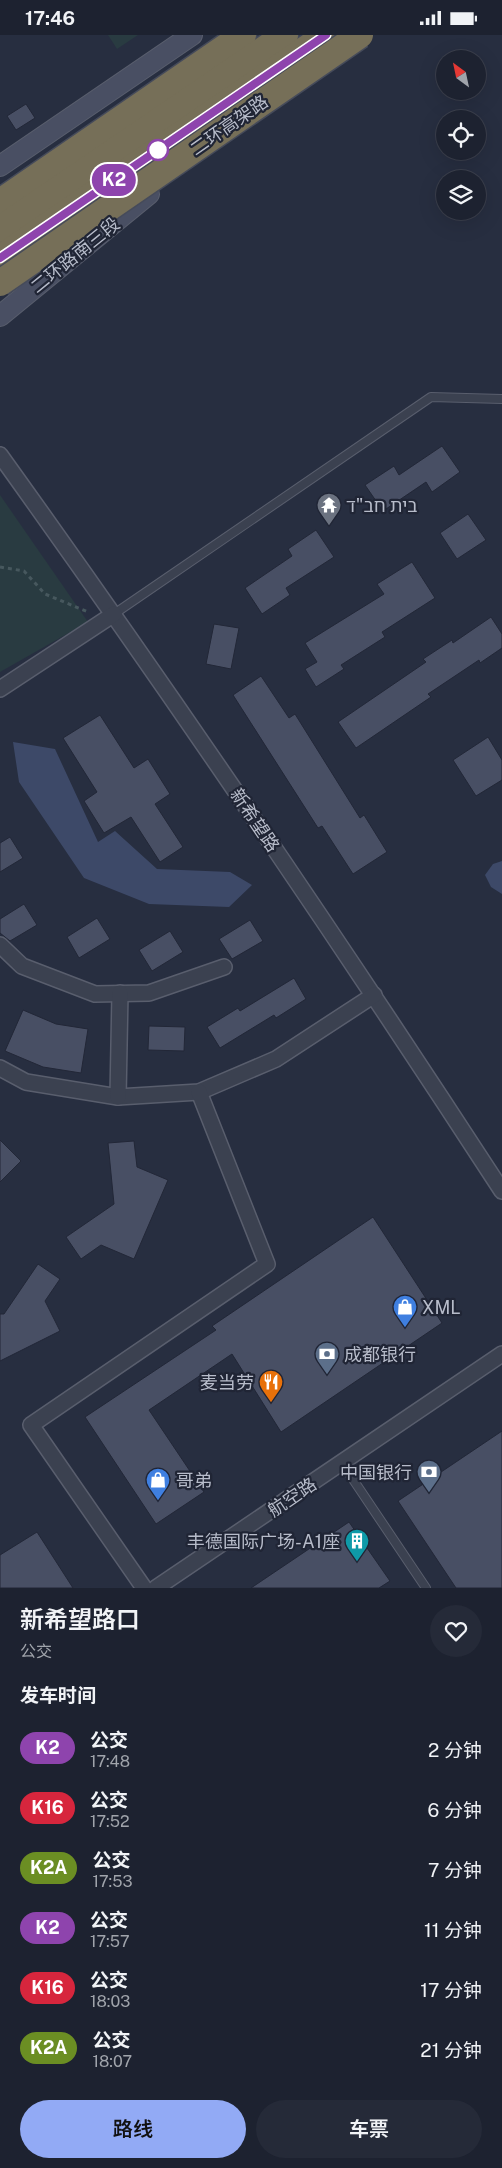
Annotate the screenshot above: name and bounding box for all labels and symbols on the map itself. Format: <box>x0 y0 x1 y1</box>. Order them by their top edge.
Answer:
north arrow <box>436 50 486 100</box>
street label: 二环高架路 <box>186 91 272 159</box>
unlabelled marker <box>147 139 169 161</box>
line badge: K2 <box>92 164 136 196</box>
street label: 二环路南三段 <box>26 213 124 297</box>
temple icon: בית חב"ד <box>316 492 342 526</box>
place label: בית חב"ד <box>346 495 418 516</box>
street label: 新希望路 <box>226 784 284 856</box>
shop icon: XML <box>392 1294 418 1328</box>
place label: XML <box>422 1297 461 1318</box>
bank icon: 成都银行 <box>314 1341 340 1375</box>
place label: 成都银行 <box>344 1344 416 1365</box>
restaurant icon: 麦当劳 <box>258 1369 284 1403</box>
place label: 麦当劳 <box>200 1372 254 1393</box>
bank icon: 中国银行 <box>416 1459 442 1493</box>
place label: 中国银行 <box>340 1462 412 1483</box>
shop icon: 哥弟 <box>145 1467 171 1501</box>
place label: 哥弟 <box>176 1470 212 1491</box>
street label: 航空路 <box>264 1473 320 1521</box>
building icon: 丰德国际广场-A1座 <box>344 1528 370 1562</box>
place label: 丰德国际广场-A1座 <box>187 1531 340 1552</box>

